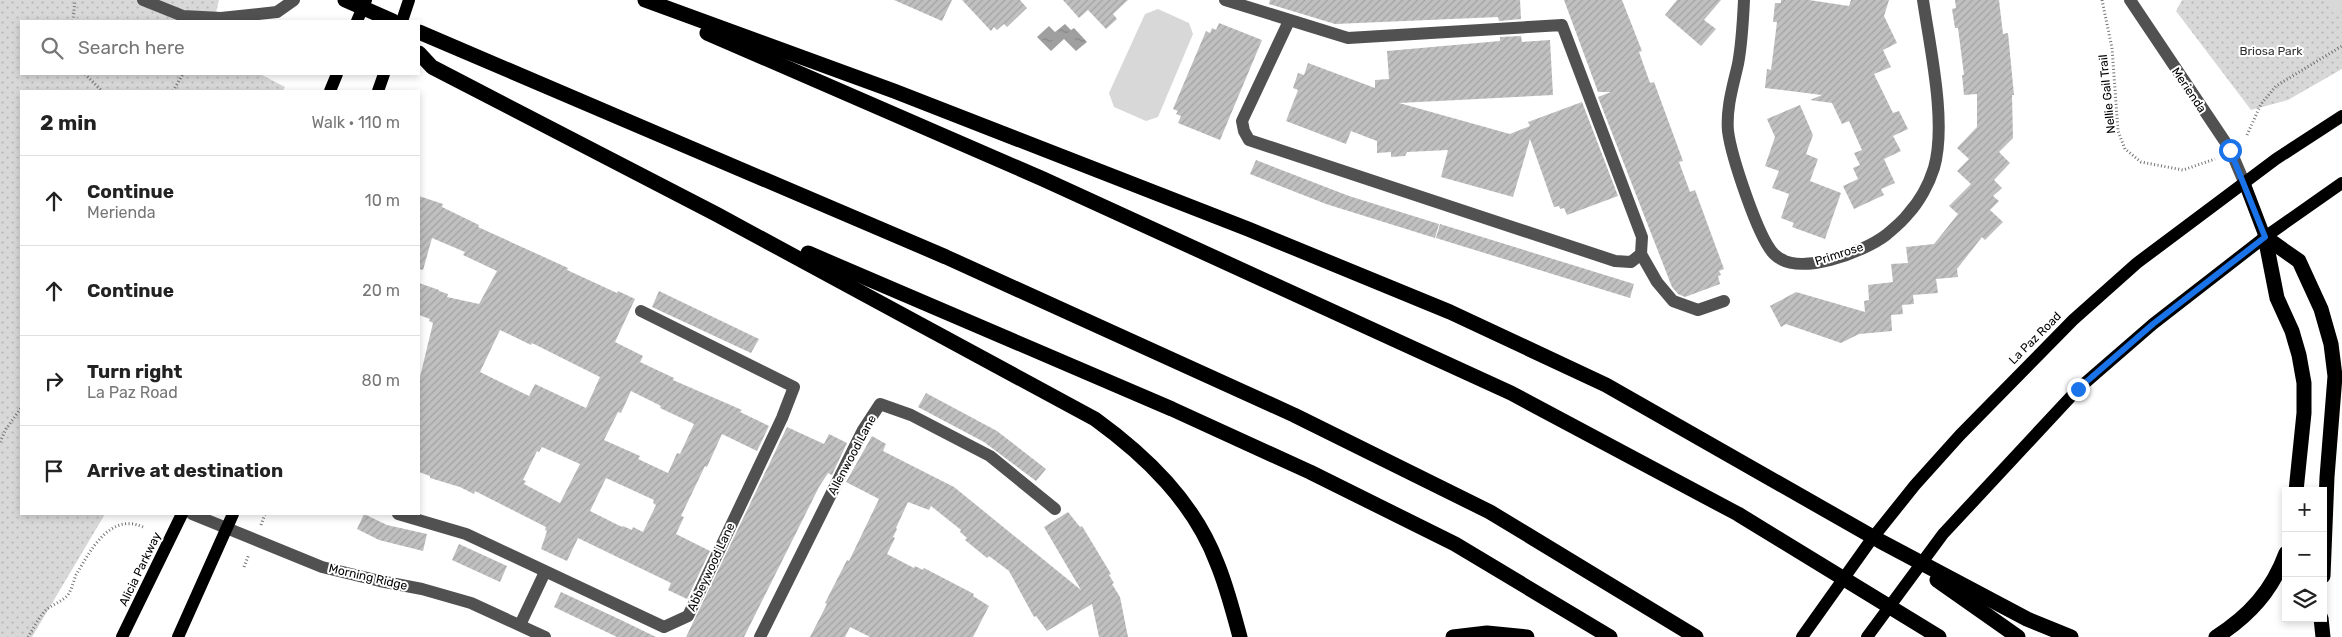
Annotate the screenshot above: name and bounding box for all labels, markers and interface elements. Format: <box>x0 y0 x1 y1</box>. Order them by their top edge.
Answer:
search box <box>20 20 420 75</box>
icon: search <box>38 34 66 62</box>
text: Search here <box>78 36 185 59</box>
park label: Briosa Park <box>2239 44 2303 58</box>
street label: Nellie Gail Trail <box>2096 54 2118 134</box>
street label: Merienda <box>2169 65 2209 115</box>
text: 2 min <box>40 110 97 135</box>
text: Walk · 110 m <box>312 113 400 132</box>
route start <box>2219 139 2242 162</box>
text: Continue <box>87 180 174 203</box>
icon: ahead <box>40 187 68 215</box>
text: 10 m <box>365 191 400 210</box>
text: Merienda <box>87 203 156 222</box>
street label: Primrose <box>1813 240 1865 268</box>
icon: ahead <box>40 277 68 305</box>
text: Continue <box>87 279 174 302</box>
text: 20 m <box>362 281 400 300</box>
street label: La Paz Road <box>2006 309 2064 367</box>
text: Turn right <box>87 360 182 383</box>
icon: right <box>40 367 68 395</box>
text: 80 m <box>362 371 400 390</box>
route end <box>2067 378 2090 401</box>
text: La Paz Road <box>87 383 178 402</box>
street label: Allenwood Lane <box>825 412 879 497</box>
icon: arrive <box>40 457 68 485</box>
text: Arrive at destination <box>87 459 283 482</box>
map controls <box>2282 487 2327 622</box>
button: + <box>2282 487 2327 532</box>
street label: Abbeywood Lane <box>684 520 738 614</box>
street label: Alicia Parkway <box>116 529 164 608</box>
button: − <box>2282 532 2327 577</box>
street label: Morning Ridge <box>327 561 409 593</box>
button: layers <box>2282 577 2327 622</box>

